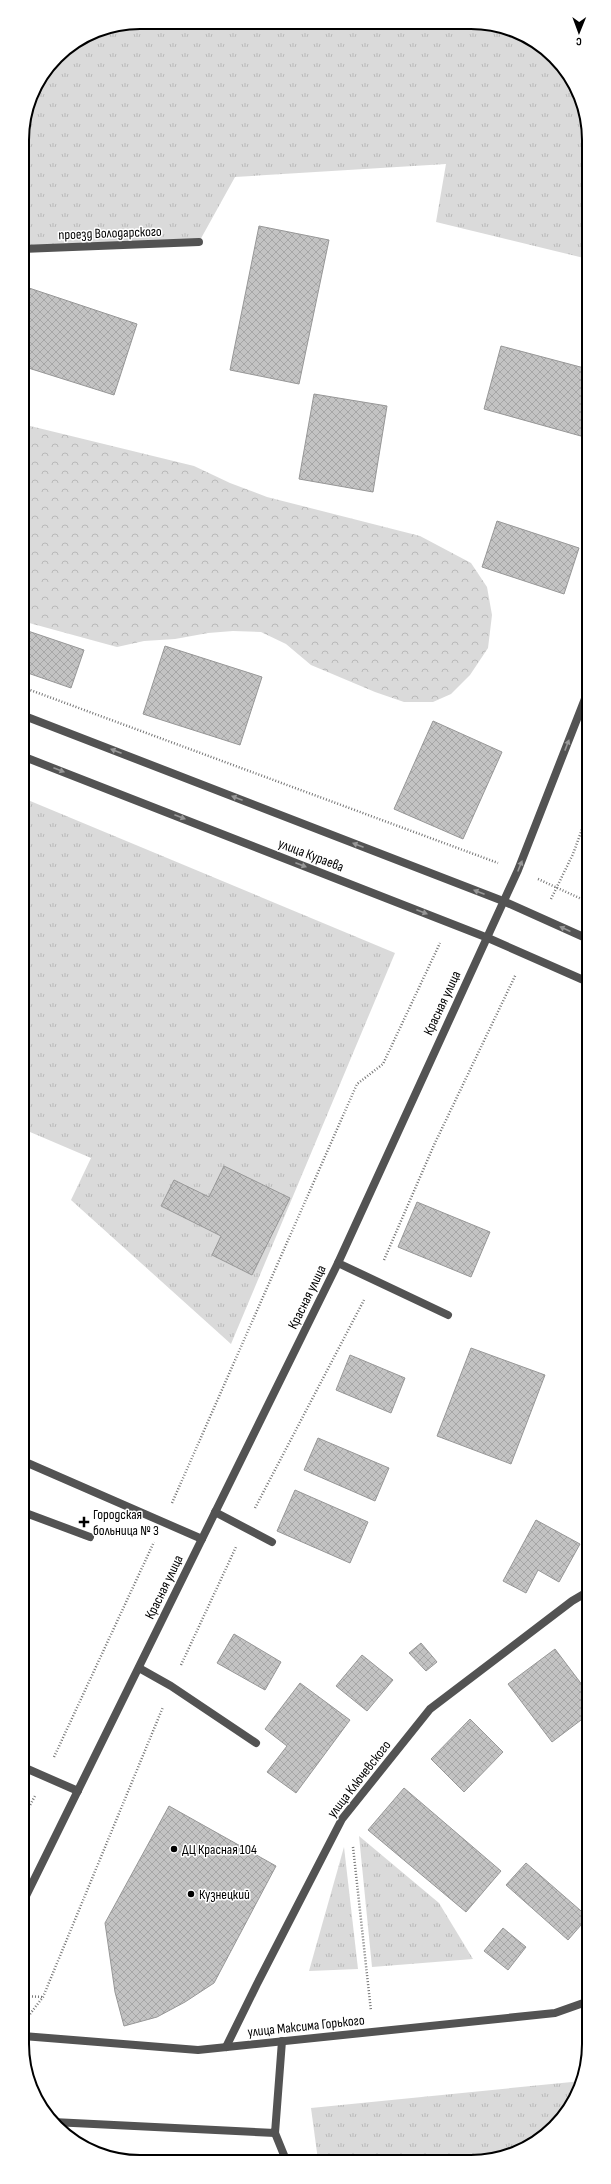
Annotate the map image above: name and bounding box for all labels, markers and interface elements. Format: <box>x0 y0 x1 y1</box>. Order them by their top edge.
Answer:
north arrow <box>559 12 599 52</box>
text: С <box>576 35 582 48</box>
street label: проезд Володарского <box>58 223 162 243</box>
one-way arrow <box>565 738 571 750</box>
one-way arrow <box>109 747 121 753</box>
one-way arrow <box>53 767 65 773</box>
one-way arrow <box>230 794 242 800</box>
one-way arrow <box>174 815 186 821</box>
street label: улица Кураева <box>276 835 346 875</box>
one-way arrow <box>351 841 363 847</box>
one-way arrow <box>517 859 523 871</box>
one-way arrow <box>295 862 307 868</box>
one-way arrow <box>473 888 485 894</box>
one-way arrow <box>417 909 429 915</box>
one-way arrow <box>558 925 570 931</box>
street label: Красная улица <box>420 968 464 1038</box>
street label: Красная улица <box>284 1262 330 1332</box>
place label: Городская больница № 3 <box>93 1506 159 1539</box>
marker: Городская больница № 3 <box>78 1516 90 1528</box>
street label: Красная улица <box>141 1552 187 1622</box>
street label: улица Ключевского <box>324 1737 395 1821</box>
place label: ДЦ Красная 104 <box>182 1841 257 1858</box>
marker: ДЦ Красная 104 <box>169 1844 179 1854</box>
place label: Кузнецкий <box>199 1886 250 1903</box>
marker: Кузнецкий <box>186 1889 196 1899</box>
street label: улица Максима Горького <box>247 2011 366 2041</box>

